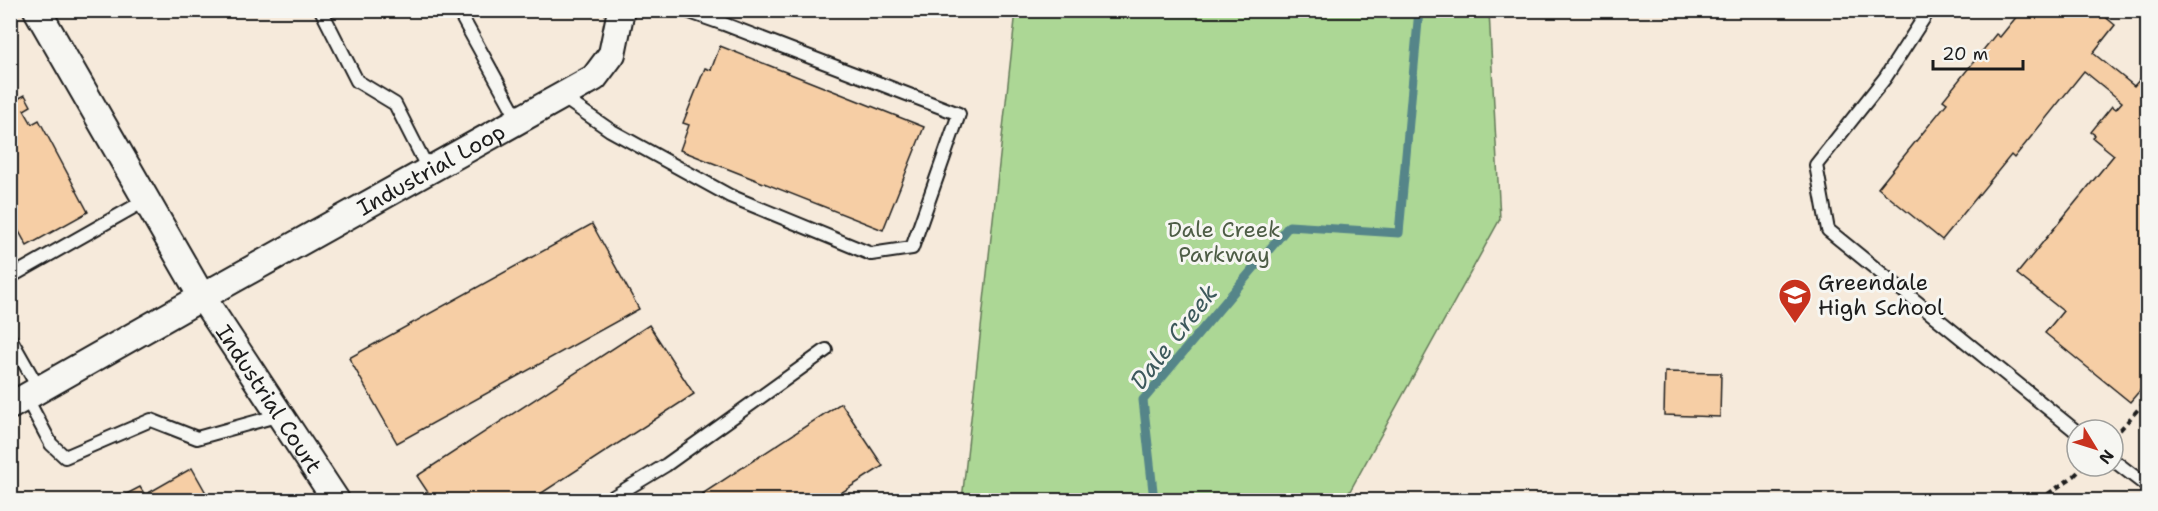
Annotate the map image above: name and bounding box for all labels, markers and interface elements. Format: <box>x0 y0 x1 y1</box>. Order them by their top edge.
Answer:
scale bar <box>1933 33 2023 71</box>
text: 20 m <box>1942 42 1988 66</box>
street label: Industrial Loop <box>352 116 510 222</box>
park label: Dale Creek Parkway <box>1167 215 1281 269</box>
place label: Greendale High School <box>1818 268 1944 322</box>
school or university icon: Greendale High School <box>1777 277 1813 324</box>
water label: Dale Creek <box>1123 278 1225 396</box>
street label: Industrial Court <box>210 319 329 479</box>
north arrow <box>2065 418 2125 478</box>
text: N <box>2094 445 2119 468</box>

